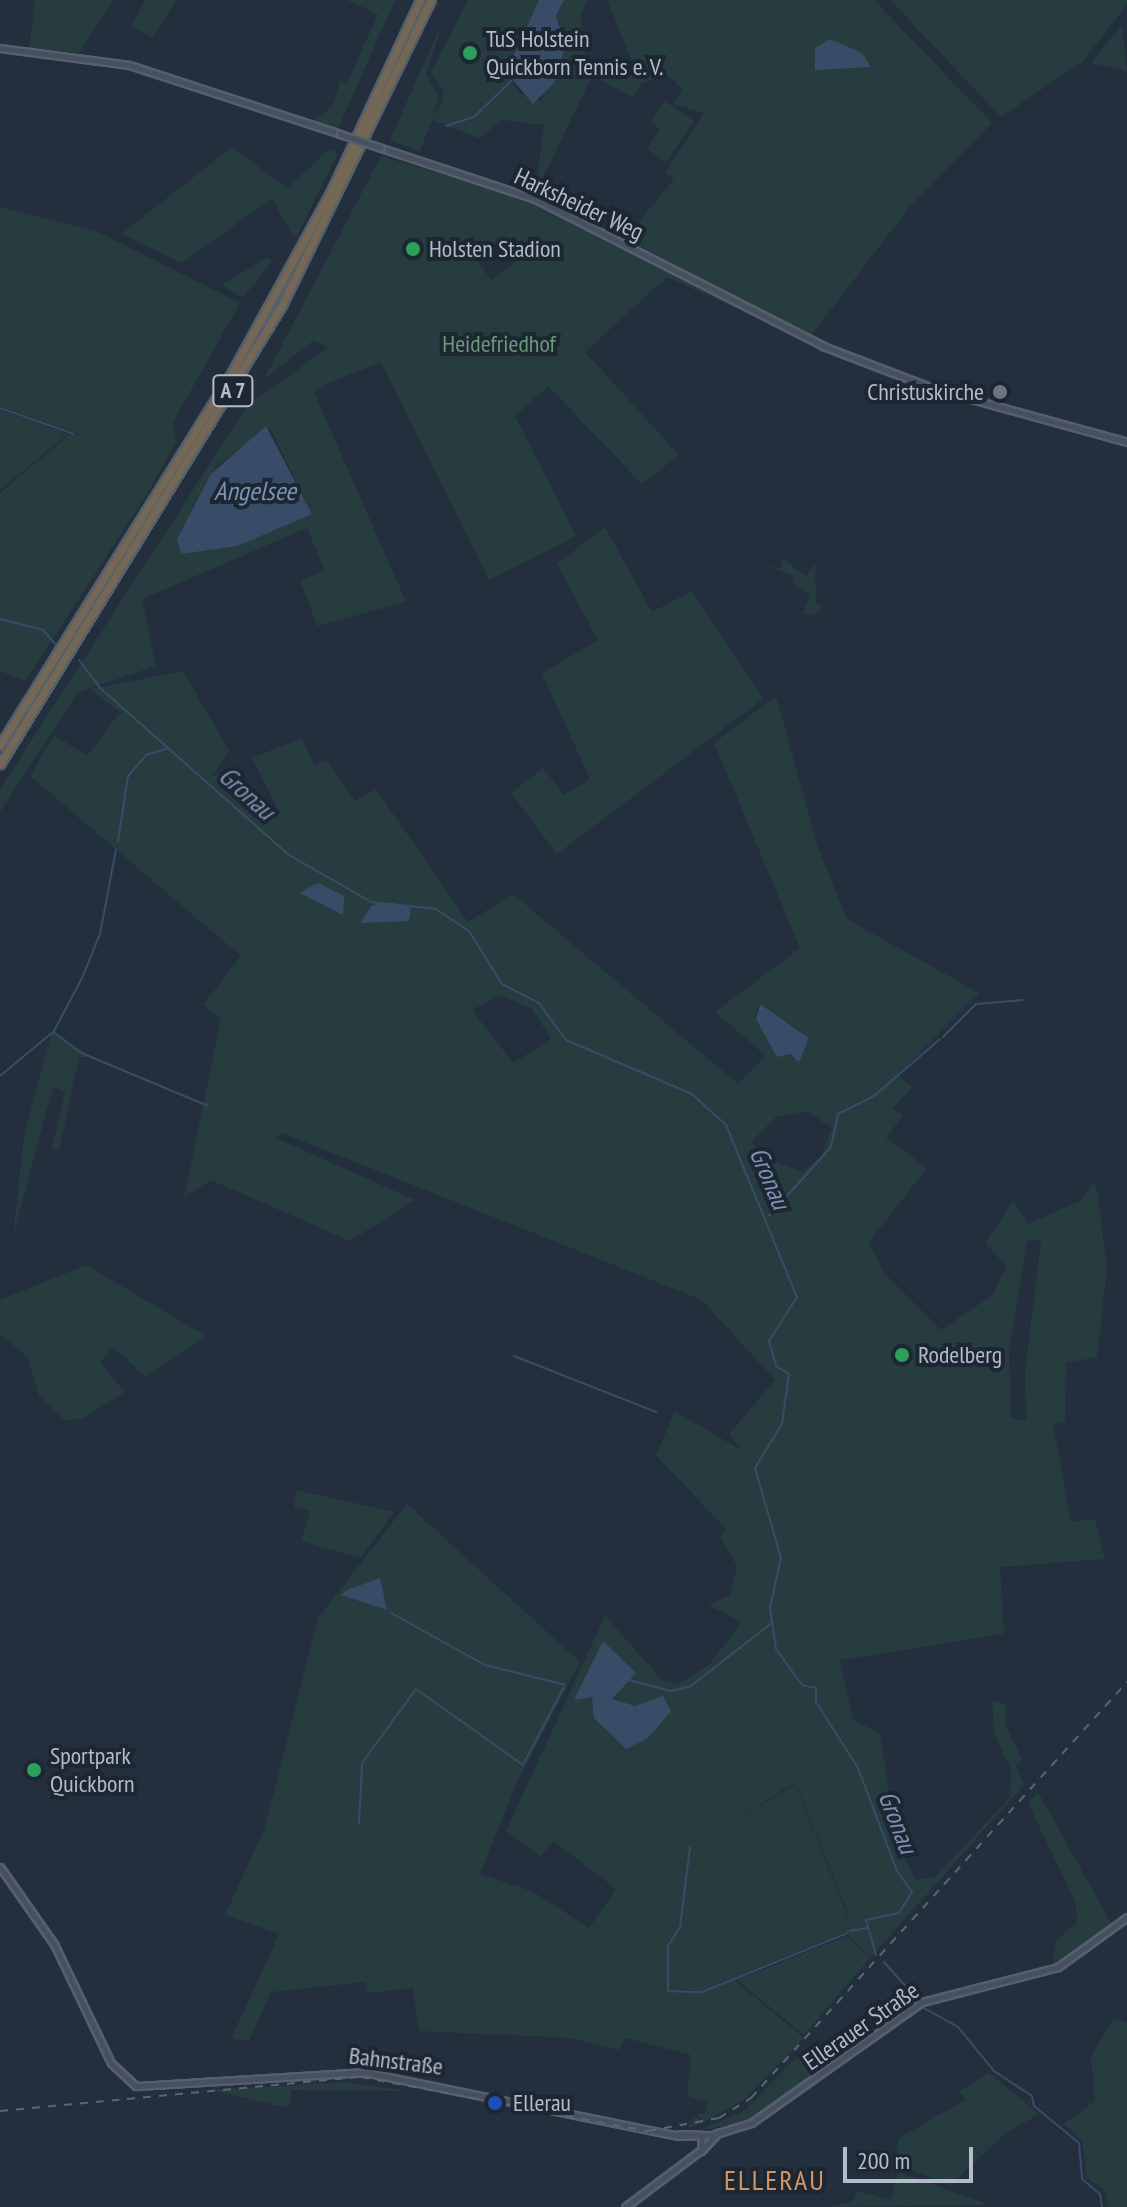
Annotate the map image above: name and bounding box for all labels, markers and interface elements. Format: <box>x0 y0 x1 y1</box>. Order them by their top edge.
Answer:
place label: TuS Holstein Quickborn Tennis e. V. <box>486 25 666 81</box>
marker: TuS Holstein Quickborn Tennis e. V. <box>461 44 479 62</box>
street label: Harksheider Weg <box>510 161 648 247</box>
place label: Holsten Stadion <box>429 235 561 263</box>
marker: Holsten Stadion <box>404 240 422 258</box>
park label: Heidefriedhof <box>442 330 556 358</box>
road number: A 7 <box>211 373 255 409</box>
place label: Christuskirche <box>867 378 984 406</box>
marker: Christuskirche <box>991 383 1009 401</box>
water label: Angelsee <box>214 475 296 507</box>
water label: Gronau <box>213 760 281 826</box>
water label: Gronau <box>743 1142 797 1214</box>
place label: Rodelberg <box>918 1341 1002 1369</box>
marker: Rodelberg <box>893 1346 911 1364</box>
place label: Sportpark Quickborn <box>50 1742 135 1798</box>
marker: Sportpark Quickborn <box>25 1761 43 1779</box>
water label: Gronau <box>872 1786 924 1858</box>
street label: Ellerauer Straße <box>798 1976 924 2076</box>
street label: Bahnstraße <box>347 2041 445 2081</box>
place label: Ellerau <box>513 2089 571 2117</box>
marker: Ellerau <box>484 2092 506 2114</box>
scale bar <box>847 2131 977 2181</box>
text: 200 m <box>857 2145 910 2176</box>
district label: ELLERAU <box>724 2163 826 2197</box>

